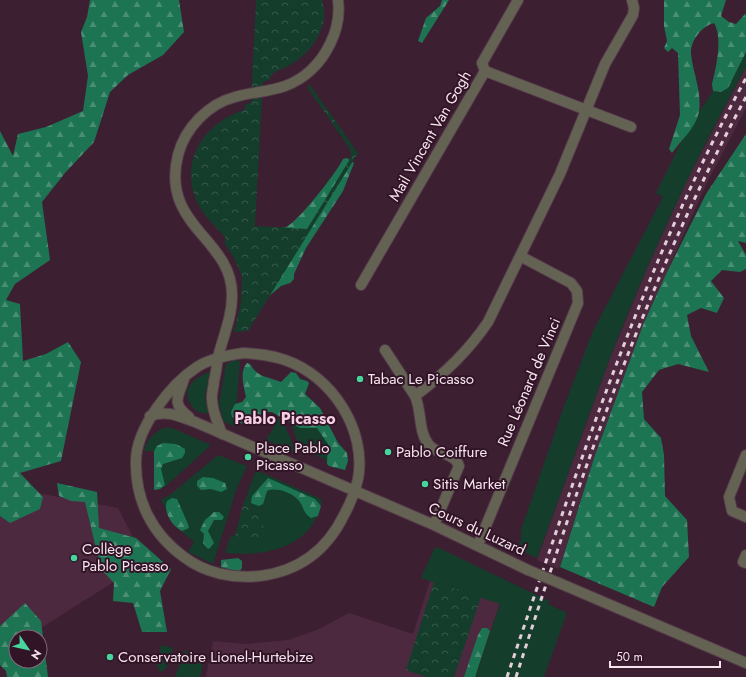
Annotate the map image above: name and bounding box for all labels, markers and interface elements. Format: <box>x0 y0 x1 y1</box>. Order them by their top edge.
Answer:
street label: Mail Vincent Van Gogh <box>383 66 477 206</box>
street label: Rue Léonard de Vinci <box>492 314 566 450</box>
place label: Tabac Le Picasso <box>368 368 474 390</box>
marker: Tabac Le Picasso <box>355 374 365 384</box>
district label: Pablo Picasso <box>234 407 336 430</box>
place label: Place Pablo Picasso <box>256 437 329 476</box>
place label: Pablo Coiffure <box>396 441 487 463</box>
marker: Pablo Coiffure <box>383 447 393 457</box>
marker: Place Pablo Picasso <box>243 452 253 462</box>
place label: Sitis Market <box>433 473 506 495</box>
marker: Sitis Market <box>420 479 430 489</box>
street label: Cours du Luzard <box>425 497 529 561</box>
place label: Collège Pablo Picasso <box>82 538 168 577</box>
marker: Collège Pablo Picasso <box>69 553 79 563</box>
north arrow <box>8 629 48 669</box>
scale bar <box>610 643 720 669</box>
text: N <box>27 646 45 663</box>
place label: Conservatoire Lionel-Hurtebize <box>118 646 314 668</box>
text: 50 m <box>616 648 643 666</box>
marker: Conservatoire Lionel-Hurtebize <box>105 652 115 662</box>

